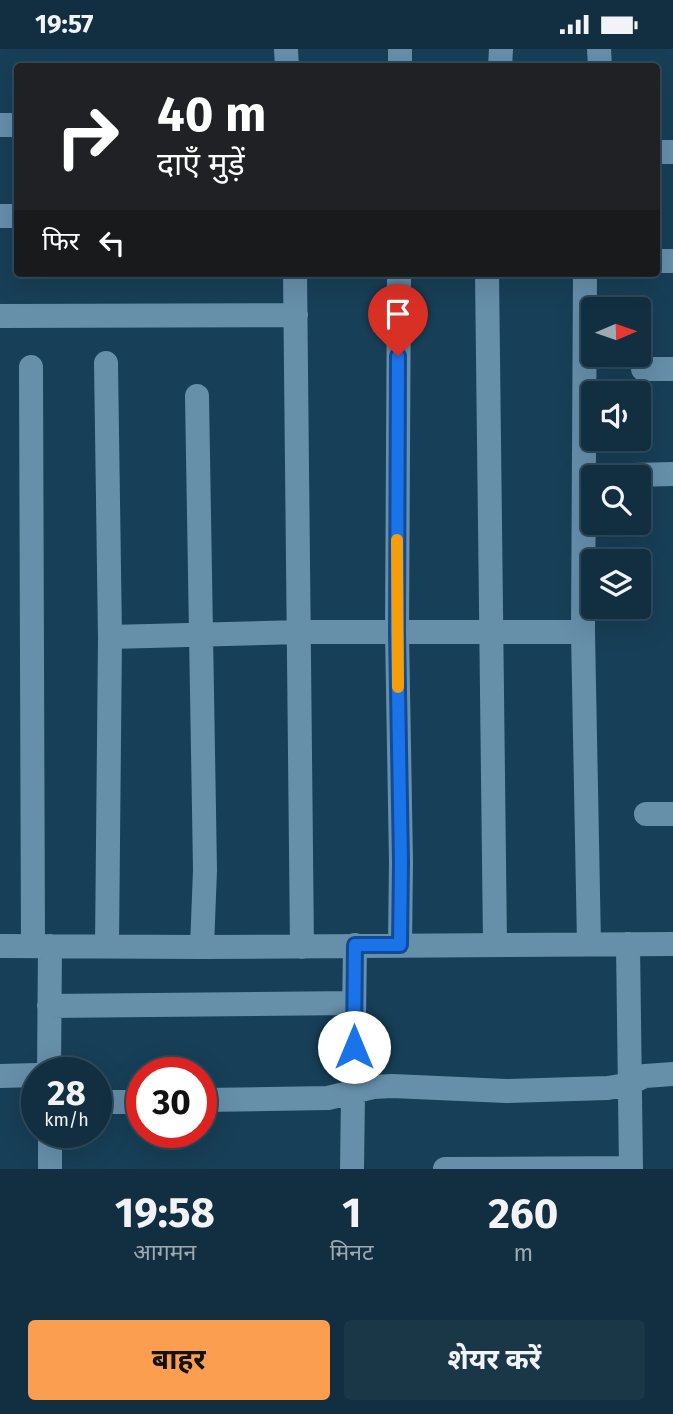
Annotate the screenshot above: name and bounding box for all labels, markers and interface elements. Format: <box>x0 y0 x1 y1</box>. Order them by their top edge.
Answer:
text: 19:57 <box>35 9 93 40</box>
text: 40 m <box>157 85 266 144</box>
icon: right <box>42 91 133 182</box>
text: दाएँ मुड़ें <box>157 145 245 183</box>
icon: left <box>93 224 131 262</box>
text: फिर <box>42 226 79 257</box>
pin <box>368 284 428 356</box>
icon: arrive <box>379 295 417 333</box>
north arrow <box>581 297 651 367</box>
map controls <box>581 297 651 619</box>
button: sound <box>581 381 651 451</box>
button: search <box>581 465 651 535</box>
button: layers <box>581 549 651 619</box>
position arrow <box>317 1010 391 1084</box>
speed limit sign: 30 <box>126 1057 217 1148</box>
text: 28 <box>47 1072 86 1114</box>
text: km/h <box>44 1109 89 1131</box>
text: 19:58 <box>115 1188 215 1238</box>
text: 1 <box>342 1188 361 1238</box>
text: 260 <box>488 1189 558 1239</box>
text: आगमन <box>133 1238 196 1266</box>
text: मिनट <box>330 1238 374 1266</box>
text: m <box>513 1239 533 1267</box>
button: बाहर <box>28 1320 330 1400</box>
button: शेयर करें <box>344 1320 645 1400</box>

